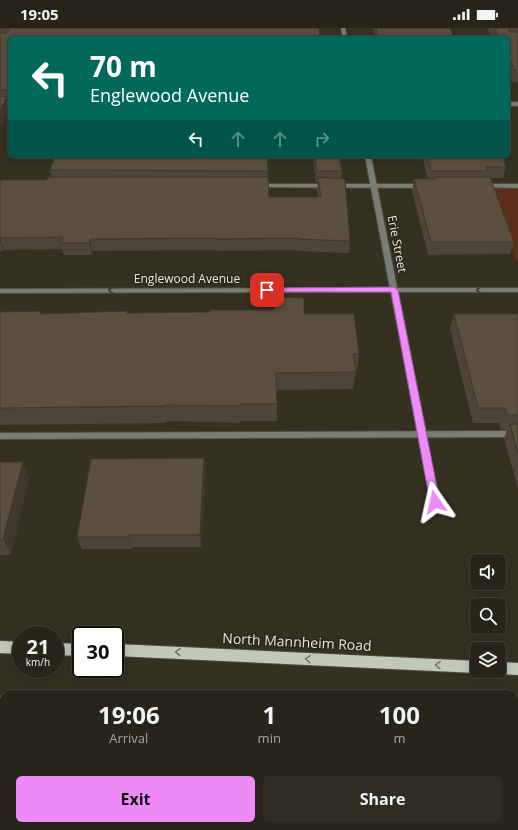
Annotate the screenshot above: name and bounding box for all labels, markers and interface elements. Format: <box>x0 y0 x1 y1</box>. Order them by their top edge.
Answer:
text: 19:05 <box>20 4 59 24</box>
text: 70 m <box>90 47 157 85</box>
icon: left <box>24 52 76 104</box>
text: Englewood Avenue <box>90 83 249 107</box>
icon: left <box>185 128 207 150</box>
icon: ahead <box>227 128 249 150</box>
icon: ahead <box>269 128 291 150</box>
icon: right <box>311 128 333 150</box>
street label: Erie Street <box>384 214 411 274</box>
street label: Englewood Avenue <box>134 270 240 287</box>
pin <box>250 273 284 307</box>
icon: arrive <box>256 279 278 301</box>
one-way arrow <box>108 286 114 294</box>
one-way arrow <box>476 286 482 294</box>
position arrow <box>414 481 456 523</box>
map controls <box>470 554 506 678</box>
button: sound <box>470 554 506 590</box>
button: search <box>470 598 506 634</box>
speed limit sign: 30 <box>72 626 124 678</box>
street label: North Mannheim Road <box>222 628 372 655</box>
text: 21 <box>27 633 49 660</box>
button: layers <box>470 642 506 678</box>
one-way arrow <box>175 648 181 657</box>
text: km/h <box>26 655 50 669</box>
one-way arrow <box>305 655 311 663</box>
one-way arrow <box>435 661 441 670</box>
text: 19:06 <box>98 698 160 731</box>
text: 1 <box>262 698 276 731</box>
text: 100 <box>379 698 420 731</box>
text: Arrival <box>109 729 148 747</box>
text: min <box>258 729 281 747</box>
text: m <box>393 729 405 747</box>
button: Exit <box>16 776 255 822</box>
button: Share <box>263 776 502 822</box>

